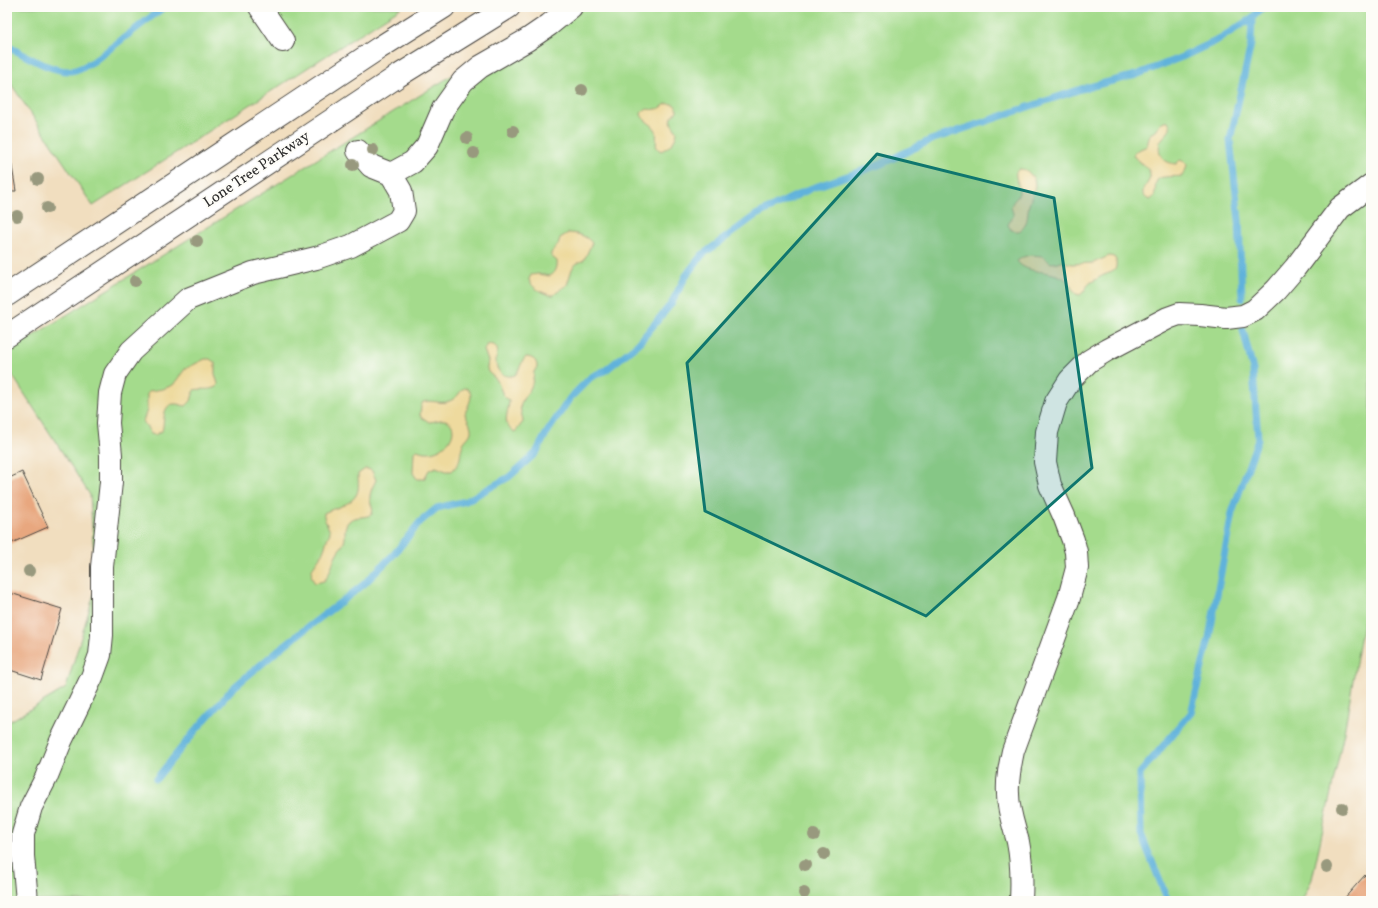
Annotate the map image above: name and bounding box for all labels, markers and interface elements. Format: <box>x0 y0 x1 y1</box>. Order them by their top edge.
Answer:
street label: Lone Tree Parkway <box>200 127 314 213</box>

